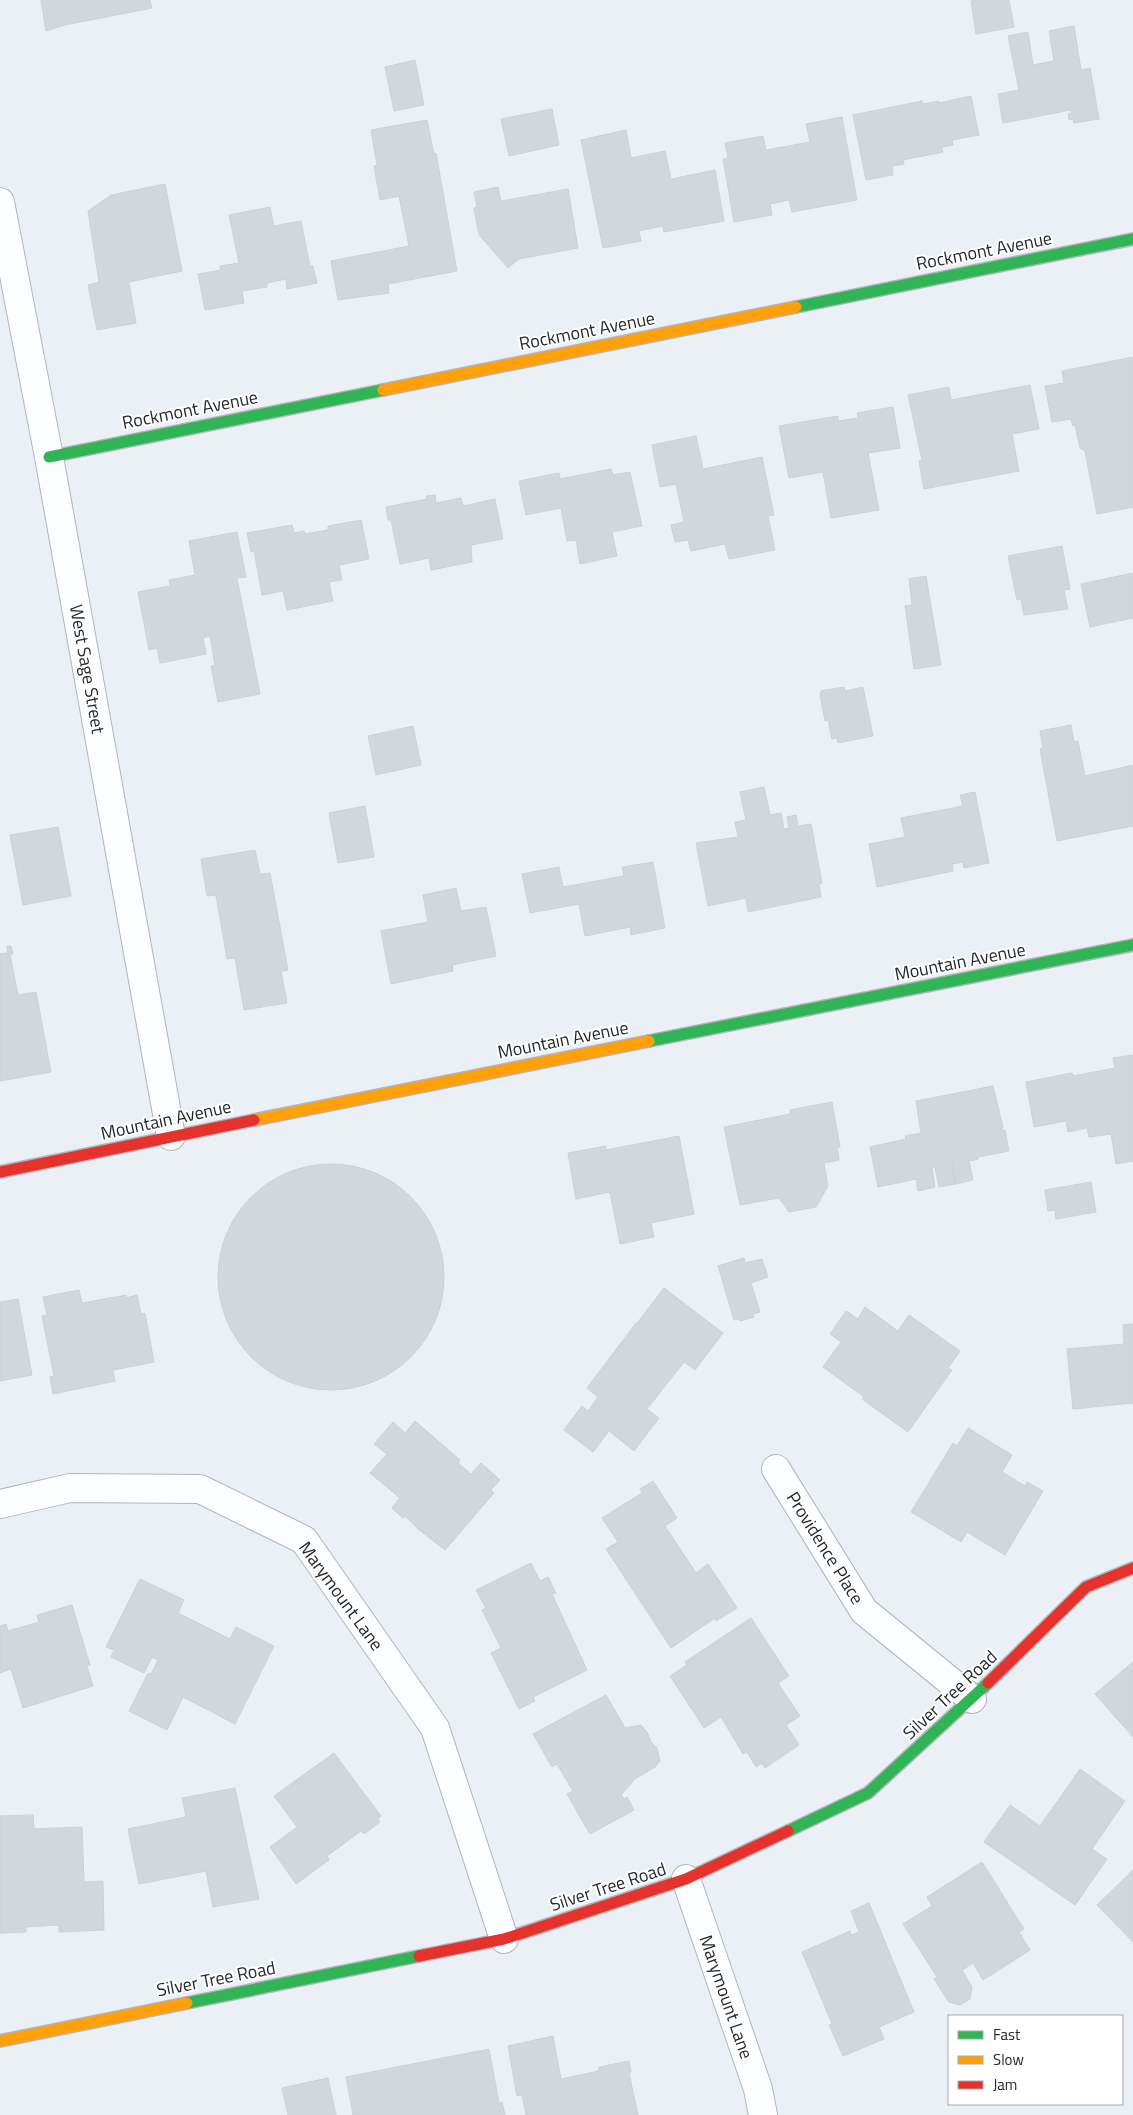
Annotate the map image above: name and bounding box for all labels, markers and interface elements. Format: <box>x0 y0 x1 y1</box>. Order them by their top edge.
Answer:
street label: Rockmont Avenue <box>914 224 1054 277</box>
street label: Rockmont Avenue <box>517 304 657 357</box>
street label: Rockmont Avenue <box>120 383 260 436</box>
street label: West Sage Street <box>63 602 112 736</box>
street label: Mountain Avenue <box>892 936 1028 987</box>
street label: Mountain Avenue <box>495 1014 631 1065</box>
street label: Mountain Avenue <box>98 1092 234 1147</box>
street label: Providence Place <box>780 1486 871 1609</box>
street label: Marymount Lane <box>292 1535 390 1656</box>
street label: Silver Tree Road <box>896 1644 1003 1746</box>
street label: Silver Tree Road <box>546 1855 669 1918</box>
street label: Marymount Lane <box>693 1931 760 2062</box>
street label: Silver Tree Road <box>154 1954 278 2003</box>
legend <box>948 2015 1123 2105</box>
text: Fast <box>993 2023 1021 2046</box>
text: Slow <box>993 2048 1024 2071</box>
text: Jam <box>993 2073 1017 2096</box>

